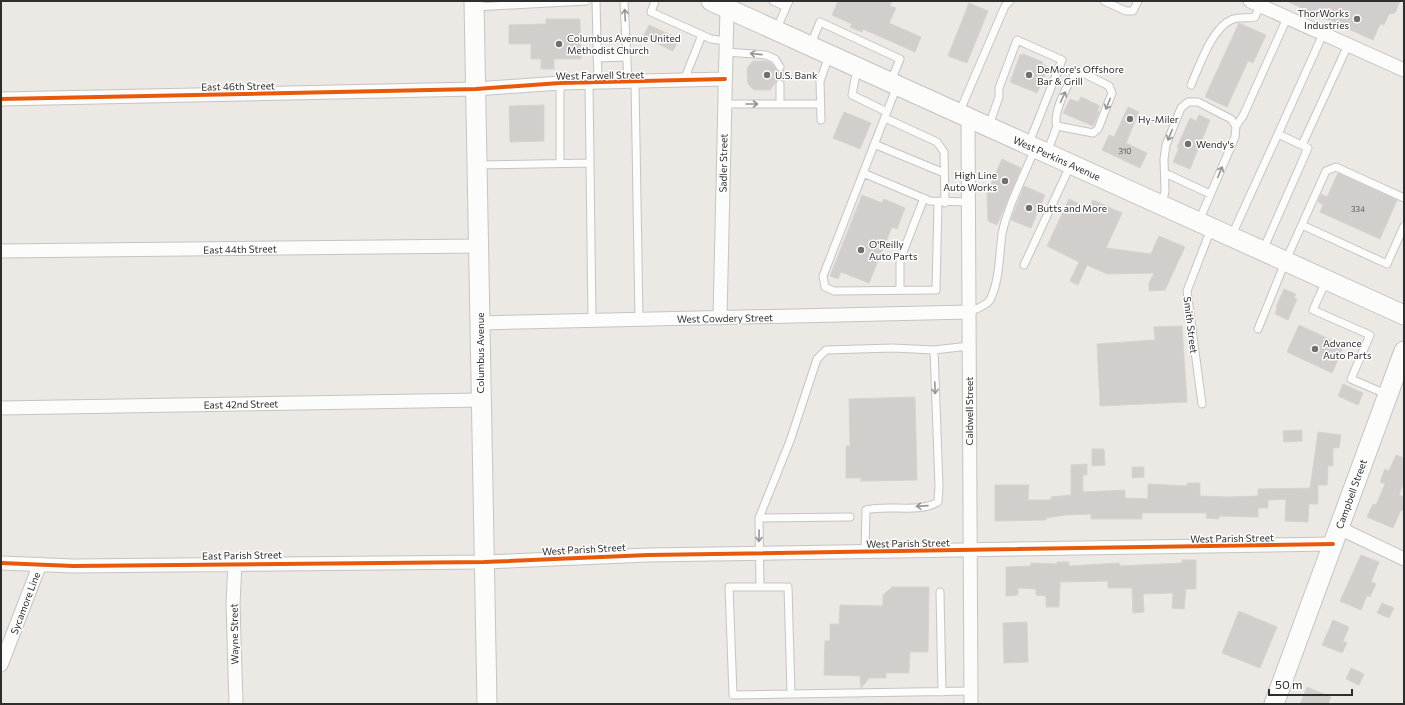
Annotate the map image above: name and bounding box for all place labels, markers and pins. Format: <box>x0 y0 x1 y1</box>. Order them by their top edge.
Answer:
place label: ThorWorks Industries <box>1297 7 1349 31</box>
marker: ThorWorks Industries <box>1352 14 1362 24</box>
place label: Columbus Avenue United Methodist Church <box>567 32 681 56</box>
marker: Columbus Avenue United Methodist Church <box>554 39 564 49</box>
place label: DeMore's Offshore Bar & Grill <box>1037 63 1124 87</box>
place label: U.S. Bank <box>775 69 818 81</box>
marker: U.S. Bank <box>762 70 772 80</box>
marker: DeMore's Offshore Bar & Grill <box>1024 70 1034 80</box>
place label: Hy-Miler <box>1138 113 1179 125</box>
marker: Hy-Miler <box>1125 114 1135 124</box>
place label: Wendy's <box>1196 138 1234 150</box>
marker: Wendy's <box>1183 139 1193 149</box>
place label: High Line Auto Works <box>943 169 997 193</box>
marker: High Line Auto Works <box>1000 176 1010 186</box>
place label: Butts and More <box>1037 202 1107 214</box>
marker: Butts and More <box>1024 203 1034 213</box>
place label: O'Reilly Auto Parts <box>869 238 918 262</box>
marker: O'Reilly Auto Parts <box>856 245 866 255</box>
place label: Advance Auto Parts <box>1323 337 1372 361</box>
marker: Advance Auto Parts <box>1310 344 1320 354</box>

